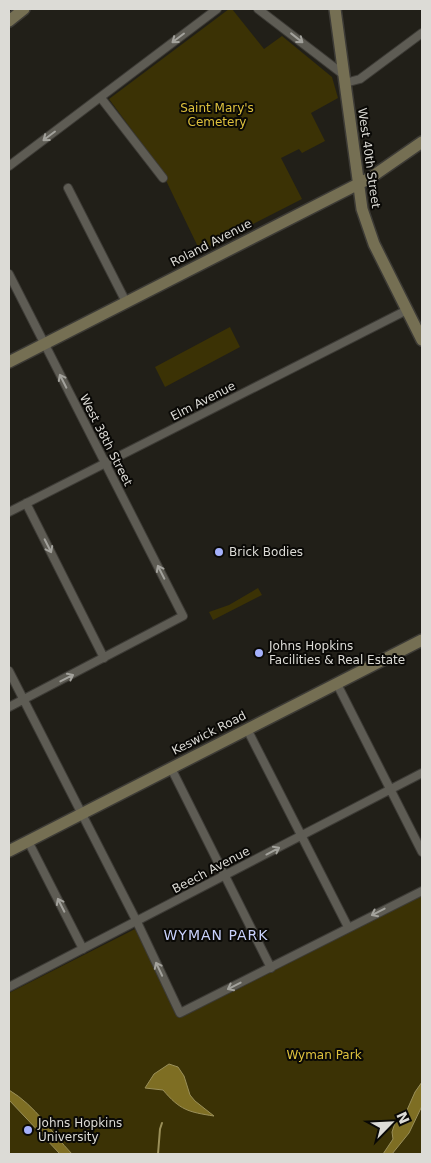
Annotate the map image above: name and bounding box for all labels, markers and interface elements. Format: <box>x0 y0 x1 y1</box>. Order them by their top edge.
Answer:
one-way arrow <box>172 33 185 44</box>
one-way arrow <box>290 33 304 43</box>
park label: Saint Mary's Cemetery <box>180 101 254 129</box>
street label: West 40th Street <box>355 107 383 209</box>
one-way arrow <box>42 131 56 141</box>
street label: Roland Avenue <box>168 216 254 270</box>
one-way arrow <box>58 374 67 389</box>
street label: Elm Avenue <box>168 379 238 423</box>
street label: West 38th Street <box>77 392 135 489</box>
one-way arrow <box>43 539 53 554</box>
place label: Brick Bodies <box>229 545 303 559</box>
marker: Brick Bodies <box>213 546 225 558</box>
one-way arrow <box>156 565 166 580</box>
place label: Johns Hopkins Facilities & Real Estate <box>268 639 405 667</box>
marker: Johns Hopkins Facilities & Real Estate <box>253 647 265 659</box>
one-way arrow <box>59 673 74 682</box>
street label: Keswick Road <box>169 708 249 758</box>
street label: Beech Avenue <box>170 844 252 896</box>
one-way arrow <box>265 846 280 855</box>
one-way arrow <box>56 898 65 913</box>
one-way arrow <box>371 907 386 917</box>
district label: WYMAN PARK <box>163 927 269 943</box>
one-way arrow <box>154 962 163 977</box>
one-way arrow <box>227 982 242 991</box>
park label: Wyman Park <box>286 1048 362 1062</box>
north arrow <box>366 1098 416 1148</box>
text: N <box>393 1109 413 1126</box>
place label: Johns Hopkins University <box>37 1116 122 1144</box>
marker: Johns Hopkins University <box>22 1124 34 1136</box>

